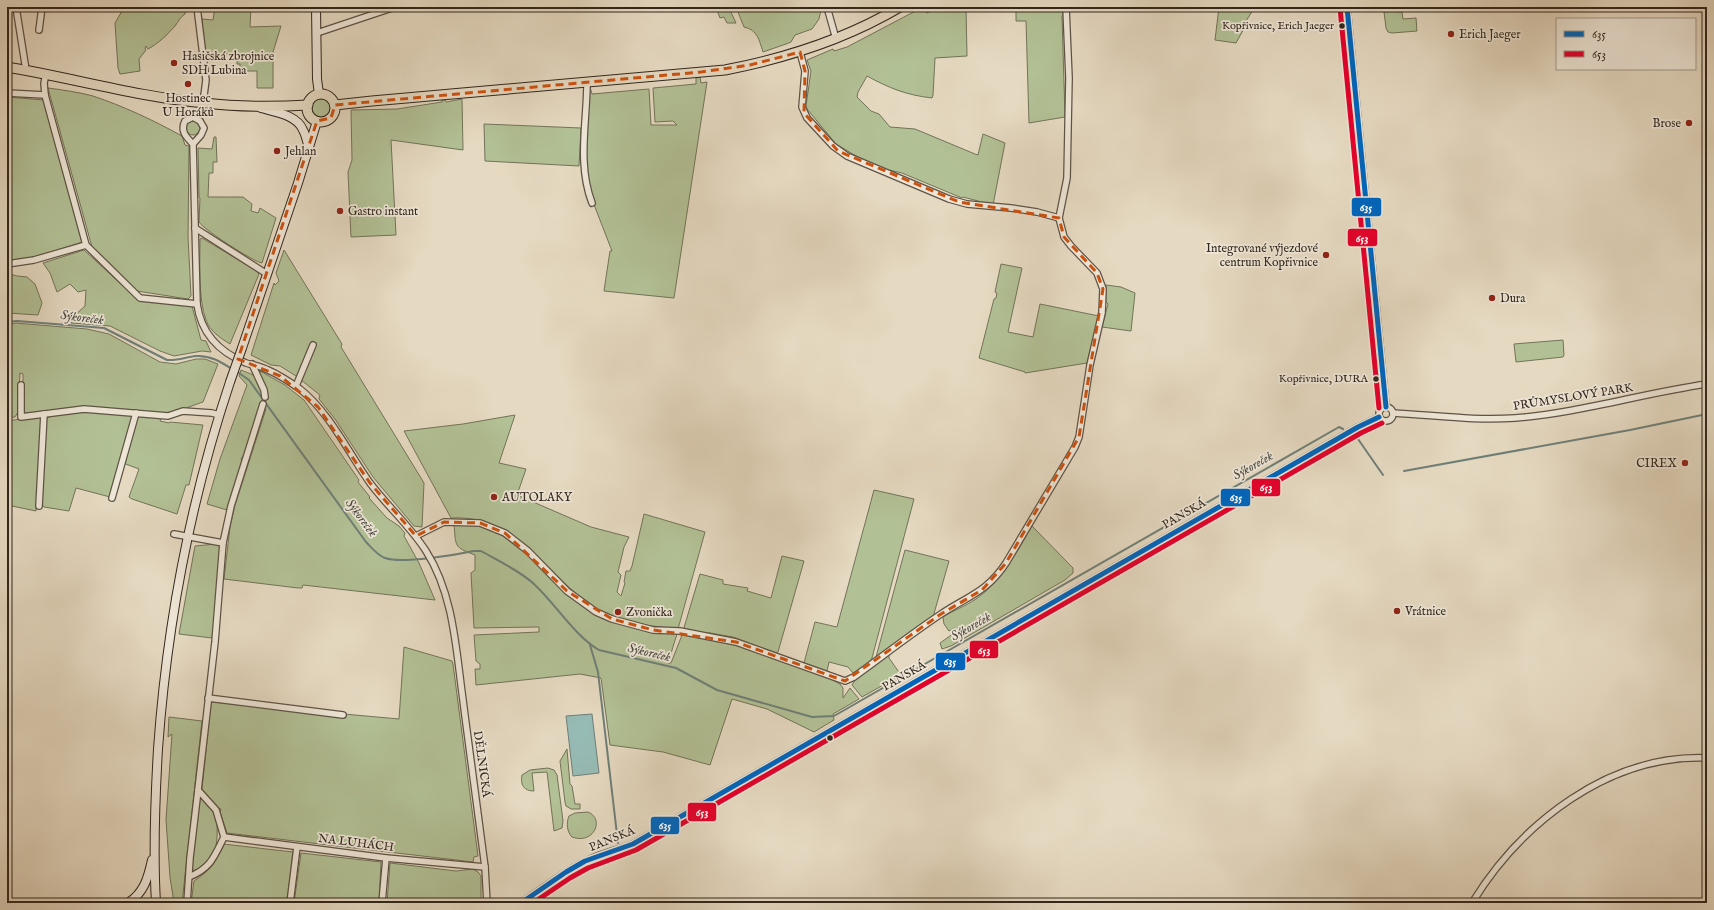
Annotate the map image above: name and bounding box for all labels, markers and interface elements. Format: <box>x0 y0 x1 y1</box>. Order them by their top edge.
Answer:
legend <box>1556 18 1696 70</box>
place label: Kopřivnice, Erich Jaeger <box>1222 19 1334 33</box>
marker: Kopřivnice, Erich Jaeger <box>1337 21 1347 31</box>
place label: Erich Jaeger <box>1459 27 1521 43</box>
text: 635 <box>1592 27 1607 42</box>
marker: Erich Jaeger <box>1446 29 1456 39</box>
text: 653 <box>1592 47 1606 62</box>
place label: Hasičská zbrojnice SDH Lubina <box>182 49 275 78</box>
marker: Hasičská zbrojnice SDH Lubina <box>169 58 179 68</box>
marker: Hostinec U Horáků <box>183 79 193 89</box>
place label: Hostinec U Horáků <box>162 91 214 120</box>
place label: Brose <box>1652 116 1681 131</box>
marker: Brose <box>1684 118 1694 128</box>
place label: Jehlan <box>283 144 317 160</box>
marker: Jehlan <box>272 146 282 156</box>
line badge: 635 <box>1351 197 1382 217</box>
text: 635 <box>1360 201 1372 215</box>
place label: Gastro instant <box>348 204 418 219</box>
marker: Gastro instant <box>335 206 345 216</box>
line badge: 653 <box>1347 228 1378 247</box>
text: 653 <box>1356 232 1368 246</box>
place label: Integrované výjezdové centrum Kopřivnice <box>1206 241 1318 271</box>
marker: Integrované výjezdové centrum Kopřivnice <box>1321 250 1331 260</box>
place label: Dura <box>1500 291 1526 306</box>
marker: Dura <box>1487 293 1497 303</box>
water label: Sýkoreček <box>59 307 105 329</box>
place label: Kopřivnice, DURA <box>1279 372 1369 386</box>
marker: Kopřivnice, DURA <box>1371 374 1381 384</box>
street label: PRŮMYSLOVÝ PARK <box>1512 379 1634 414</box>
water label: Sýkoreček <box>1230 447 1277 484</box>
place label: CIREX <box>1636 456 1677 471</box>
marker: CIREX <box>1680 458 1690 468</box>
line badge: 653 <box>1251 478 1281 497</box>
text: 653 <box>1260 481 1272 495</box>
line badge: 635 <box>1220 488 1251 507</box>
place label: AUTOLAKY <box>501 490 573 505</box>
text: 635 <box>1230 491 1242 505</box>
marker: AUTOLAKY <box>489 492 499 502</box>
street label: PANSKÁ <box>1159 494 1209 532</box>
water label: Sýkoreček <box>341 495 381 541</box>
place label: Vrátnice <box>1404 604 1447 619</box>
place label: Zvonička <box>626 605 673 620</box>
marker: Vrátnice <box>1392 606 1402 616</box>
marker: Zvonička <box>613 607 623 617</box>
water label: Sýkoreček <box>948 608 995 645</box>
water label: Sýkoreček <box>626 640 673 666</box>
line badge: 653 <box>969 640 999 659</box>
text: 653 <box>978 644 990 658</box>
line badge: 635 <box>935 652 966 671</box>
text: 635 <box>944 655 956 669</box>
street label: PANSKÁ <box>879 656 929 694</box>
street label: DĚLNICKÁ <box>470 730 495 799</box>
unlabelled marker <box>825 733 835 743</box>
line badge: 653 <box>687 802 717 822</box>
text: 653 <box>696 806 708 820</box>
line badge: 635 <box>650 816 680 835</box>
text: 635 <box>659 819 671 833</box>
street label: PANSKÁ <box>587 822 638 855</box>
street label: NA LUHÁCH <box>317 830 395 855</box>

